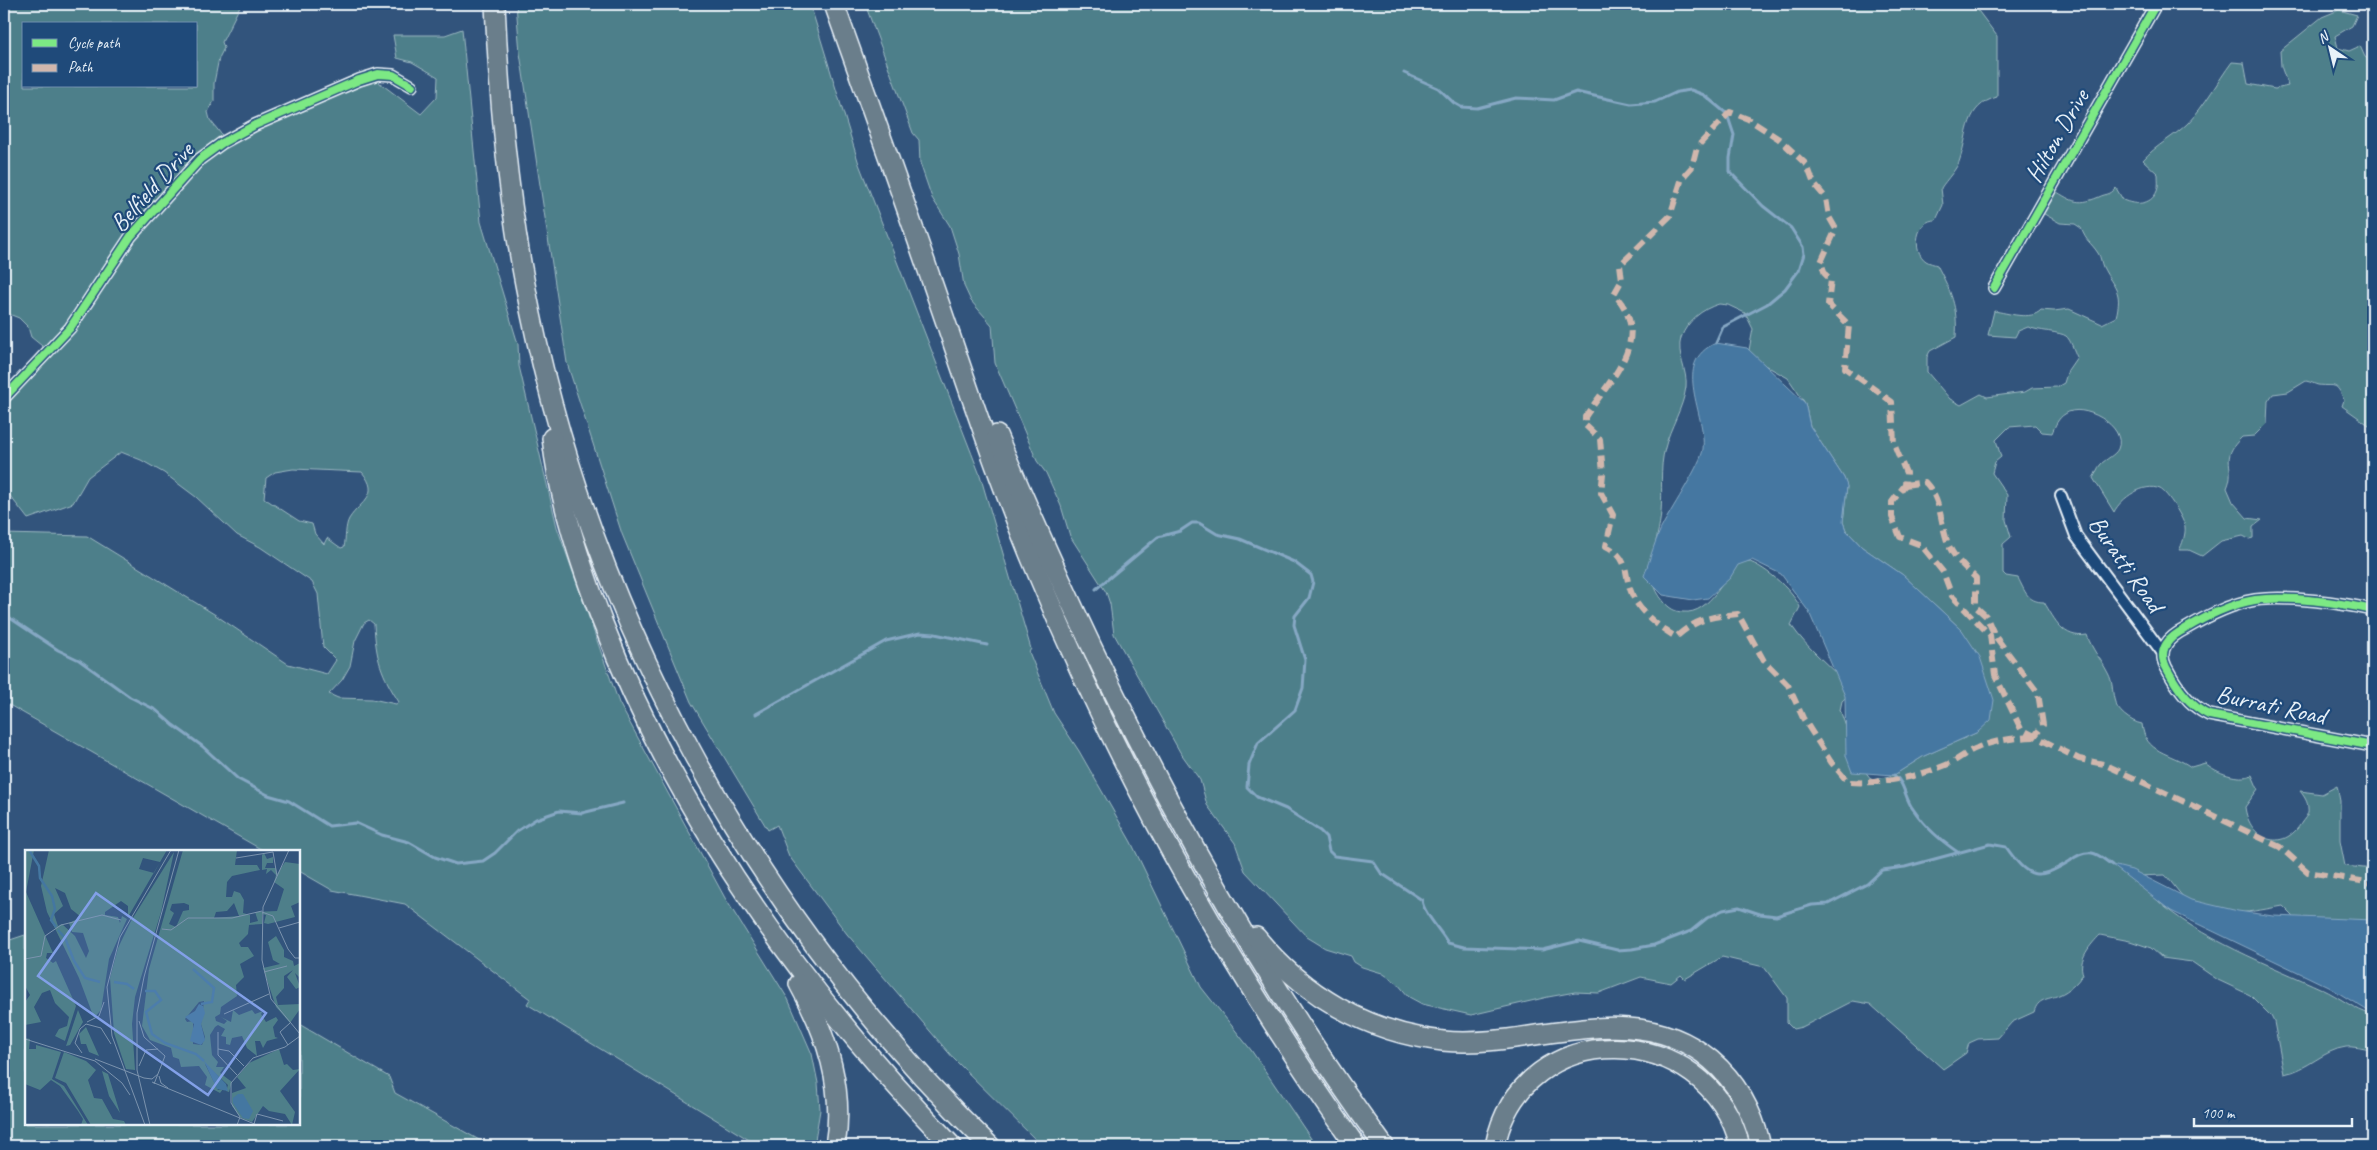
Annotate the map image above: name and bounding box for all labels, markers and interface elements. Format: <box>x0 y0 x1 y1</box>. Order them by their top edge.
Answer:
legend <box>22 22 198 88</box>
north arrow <box>2304 22 2354 72</box>
text: N <box>2314 27 2333 47</box>
text: Cycle path <box>68 34 120 53</box>
text: Path <box>68 58 94 77</box>
street label: Hilton Drive <box>2018 82 2097 188</box>
street label: Belfield Drive <box>103 134 202 239</box>
street label: Buratti Road <box>2081 510 2173 622</box>
street label: Burrati Road <box>2213 678 2333 733</box>
inset map <box>25 850 300 1125</box>
scale bar <box>2194 1095 2352 1127</box>
text: 100 m <box>2202 1104 2236 1123</box>

